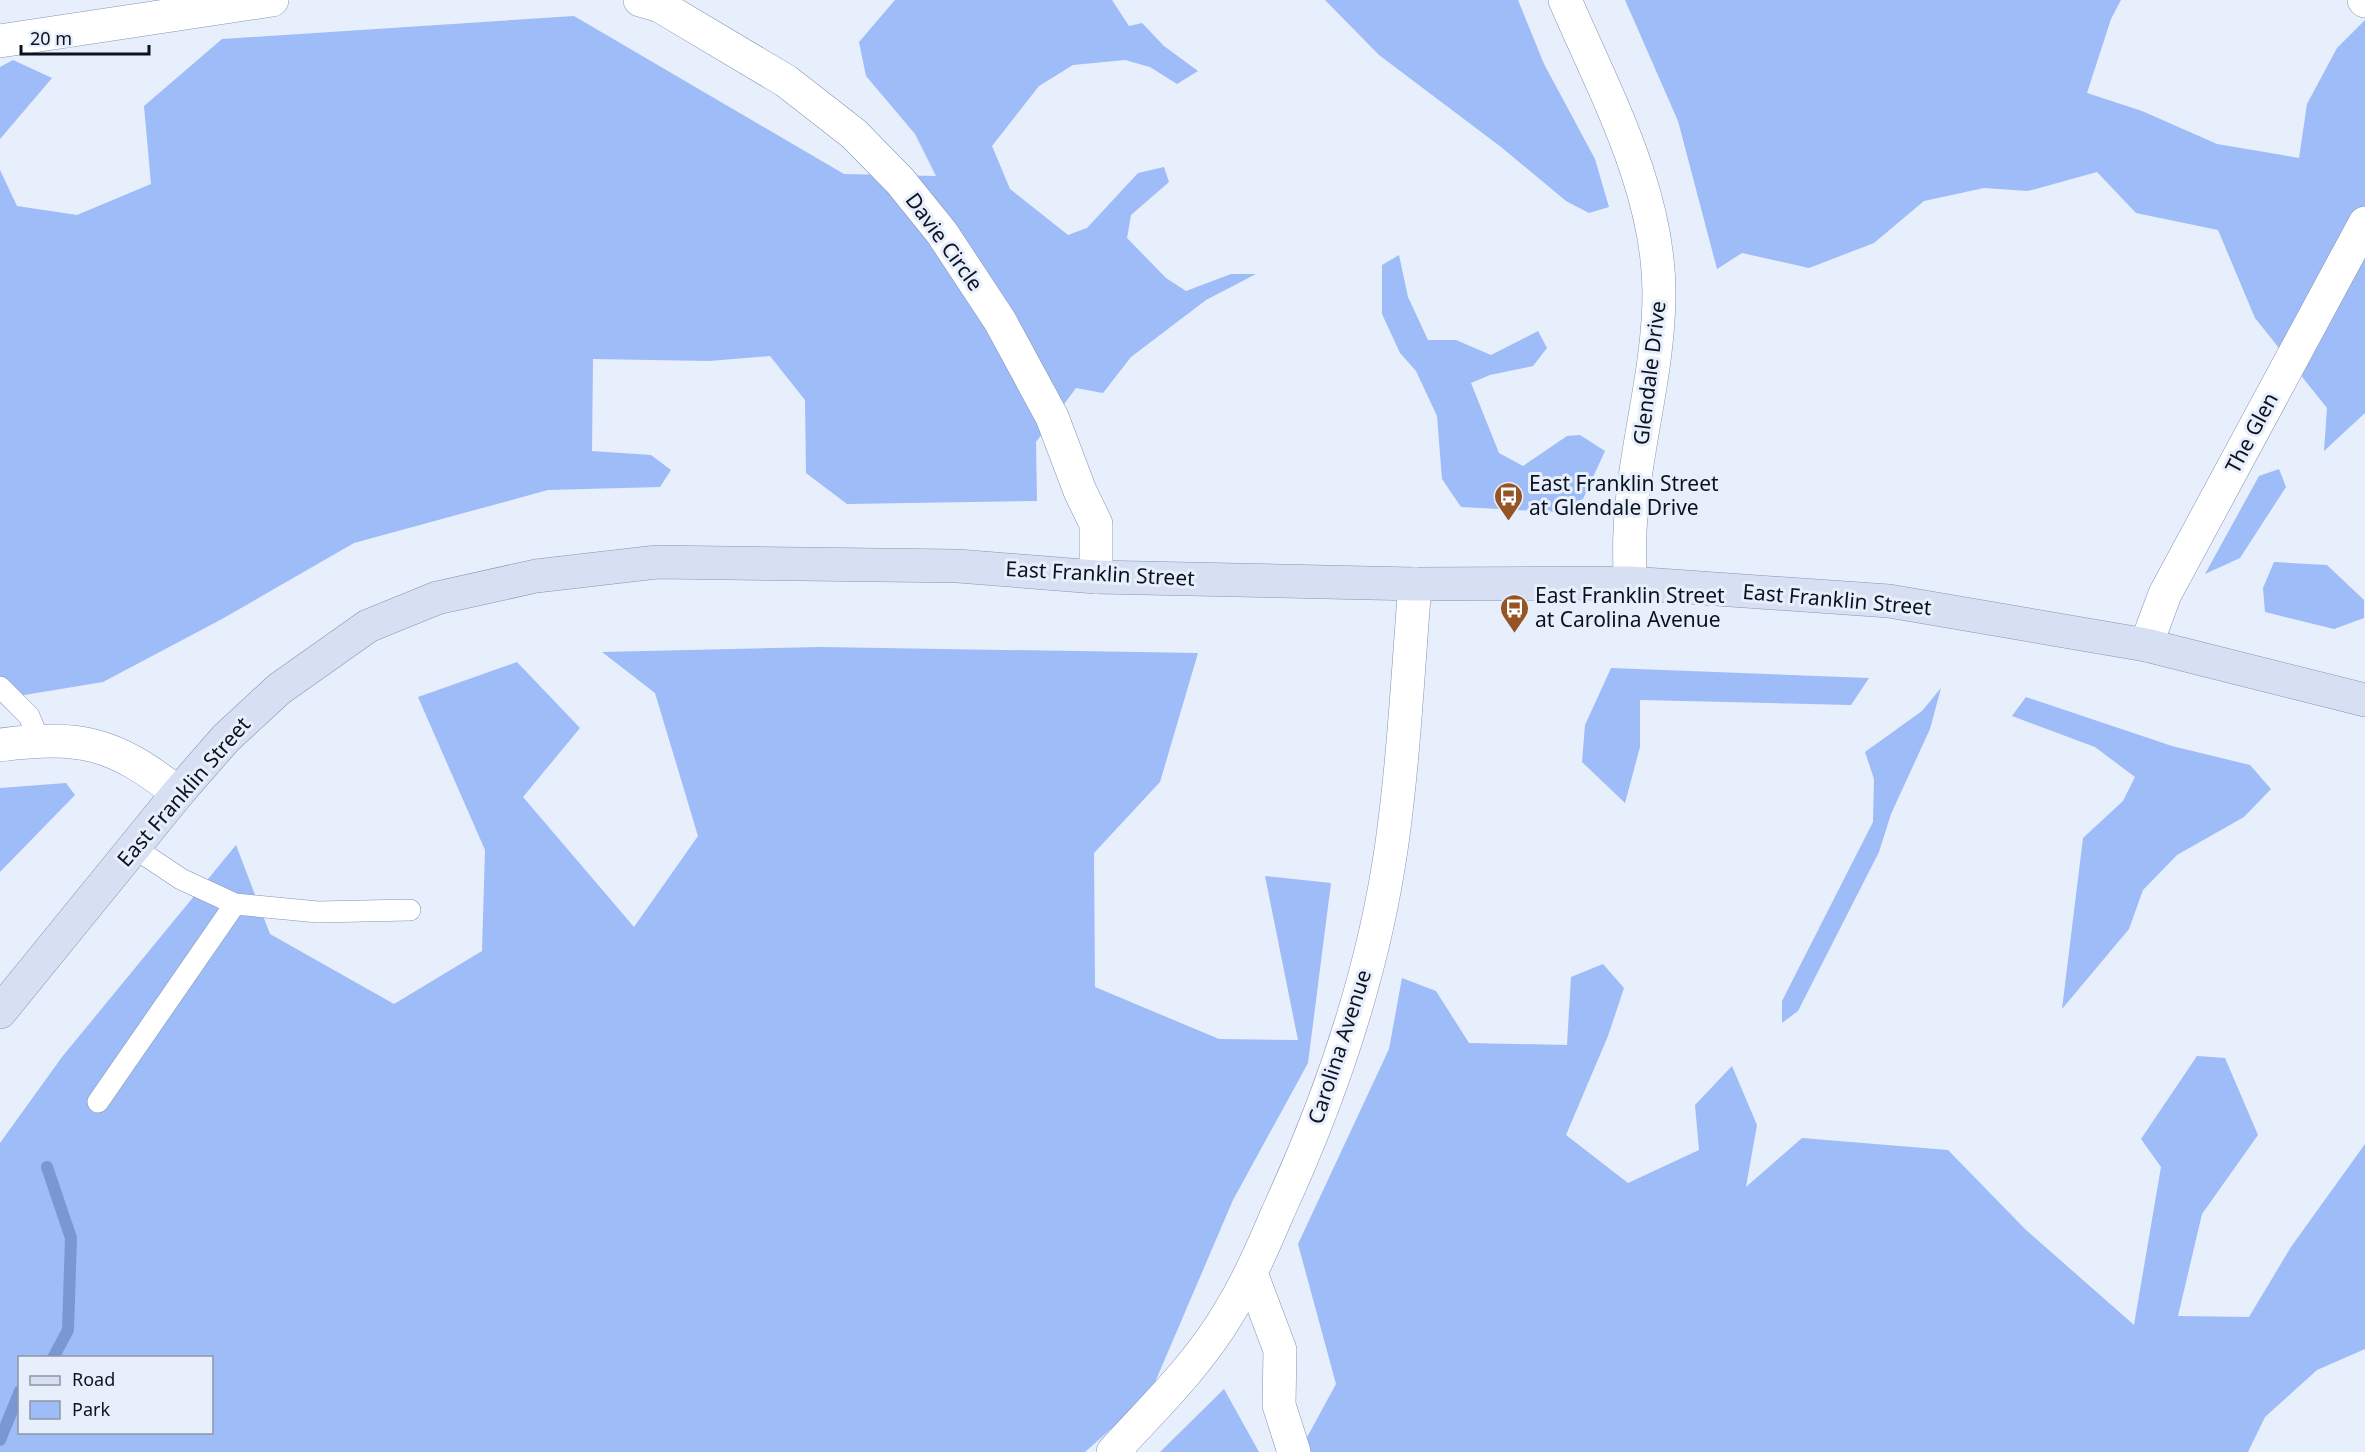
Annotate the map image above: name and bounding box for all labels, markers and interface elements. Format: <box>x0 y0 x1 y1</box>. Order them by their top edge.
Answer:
scale bar <box>21 18 148 56</box>
text: 20 m <box>30 26 72 50</box>
street label: Davie Circle <box>900 187 990 296</box>
street label: Glendale Drive <box>1626 299 1672 446</box>
street label: The Glen <box>2218 387 2284 478</box>
place label: East Franklin Street at Glendale Drive <box>1529 469 1719 521</box>
bus stop icon: East Franklin Street at Glendale Drive <box>1492 480 1524 522</box>
street label: East Franklin Street <box>1005 554 1196 592</box>
street label: East Franklin Street <box>1741 577 1933 621</box>
place label: East Franklin Street at Carolina Avenue <box>1535 581 1725 633</box>
bus stop icon: East Franklin Street at Carolina Avenue <box>1498 592 1530 634</box>
street label: East Franklin Street <box>110 710 256 872</box>
street label: Carolina Avenue <box>1301 966 1377 1127</box>
legend <box>18 1356 213 1434</box>
text: Road <box>72 1367 115 1391</box>
text: Park <box>72 1397 110 1421</box>

